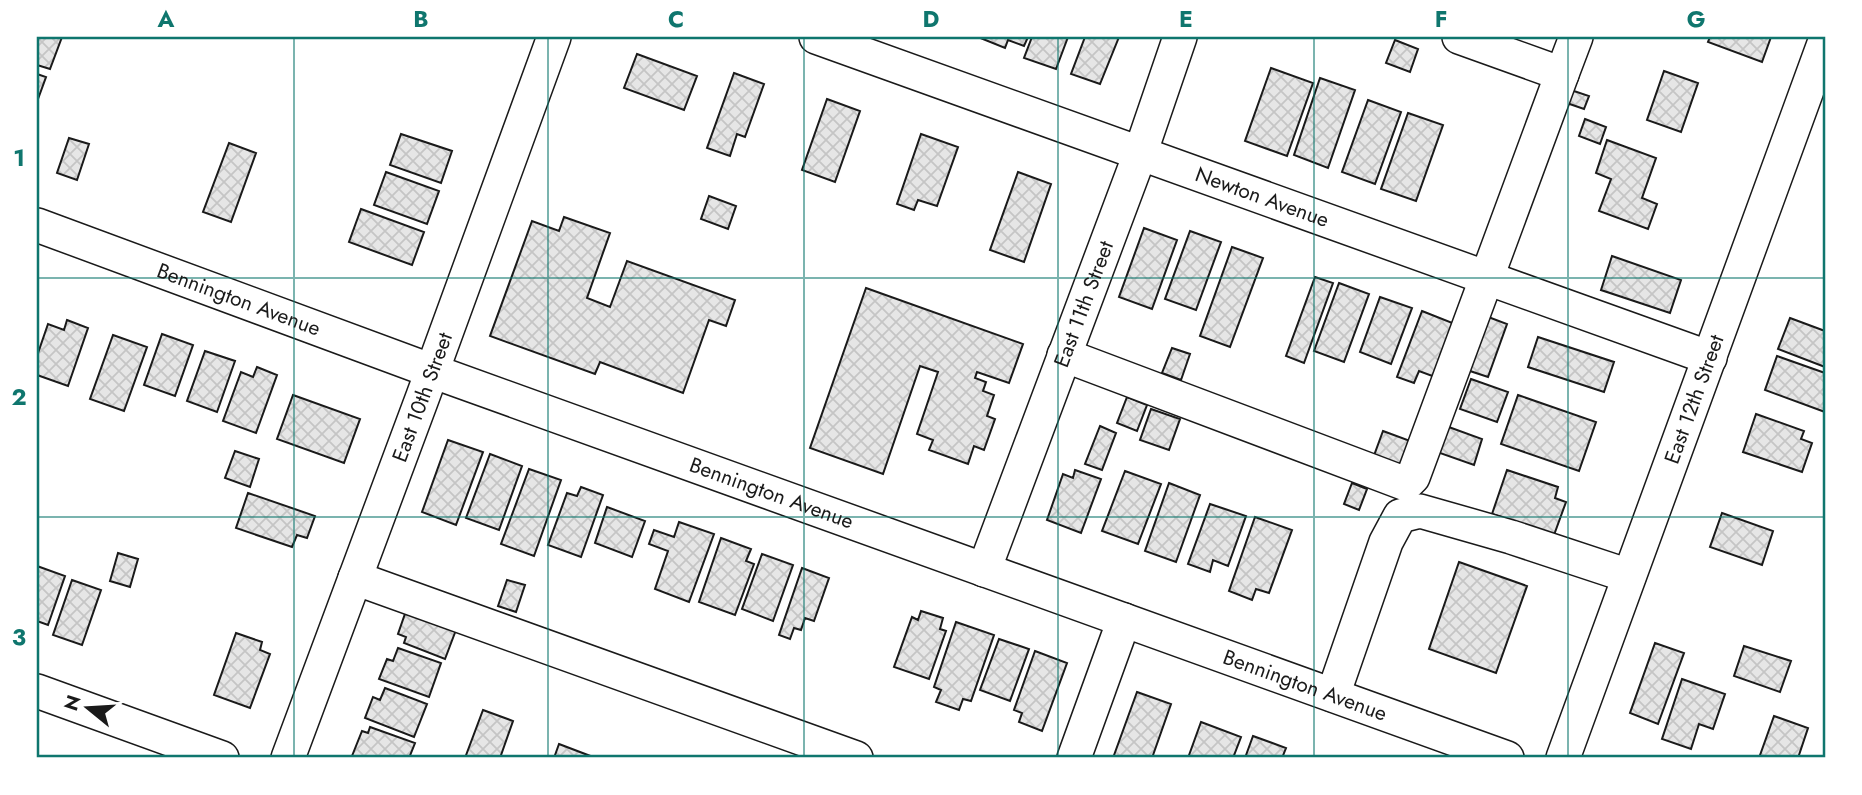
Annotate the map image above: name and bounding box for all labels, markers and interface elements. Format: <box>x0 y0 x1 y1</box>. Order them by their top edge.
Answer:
text: A <box>157 2 175 36</box>
text: B <box>413 2 429 36</box>
text: C <box>668 2 684 36</box>
text: D <box>923 2 940 36</box>
text: E <box>1179 2 1193 36</box>
text: F <box>1435 2 1447 36</box>
text: G <box>1687 2 1705 36</box>
text: 1 <box>13 141 25 175</box>
street label: Newton Avenue <box>1191 159 1333 235</box>
street label: East 11th Street <box>1046 237 1121 372</box>
street label: Bennington Avenue <box>153 256 325 344</box>
street label: East 10th Street <box>385 328 460 466</box>
street label: East 12th Street <box>1657 330 1731 468</box>
text: 2 <box>11 380 27 414</box>
street label: Bennington Avenue <box>685 450 858 537</box>
text: 3 <box>12 620 26 654</box>
street label: Bennington Avenue <box>1219 642 1391 729</box>
north arrow <box>52 672 122 742</box>
text: N <box>57 692 87 714</box>

